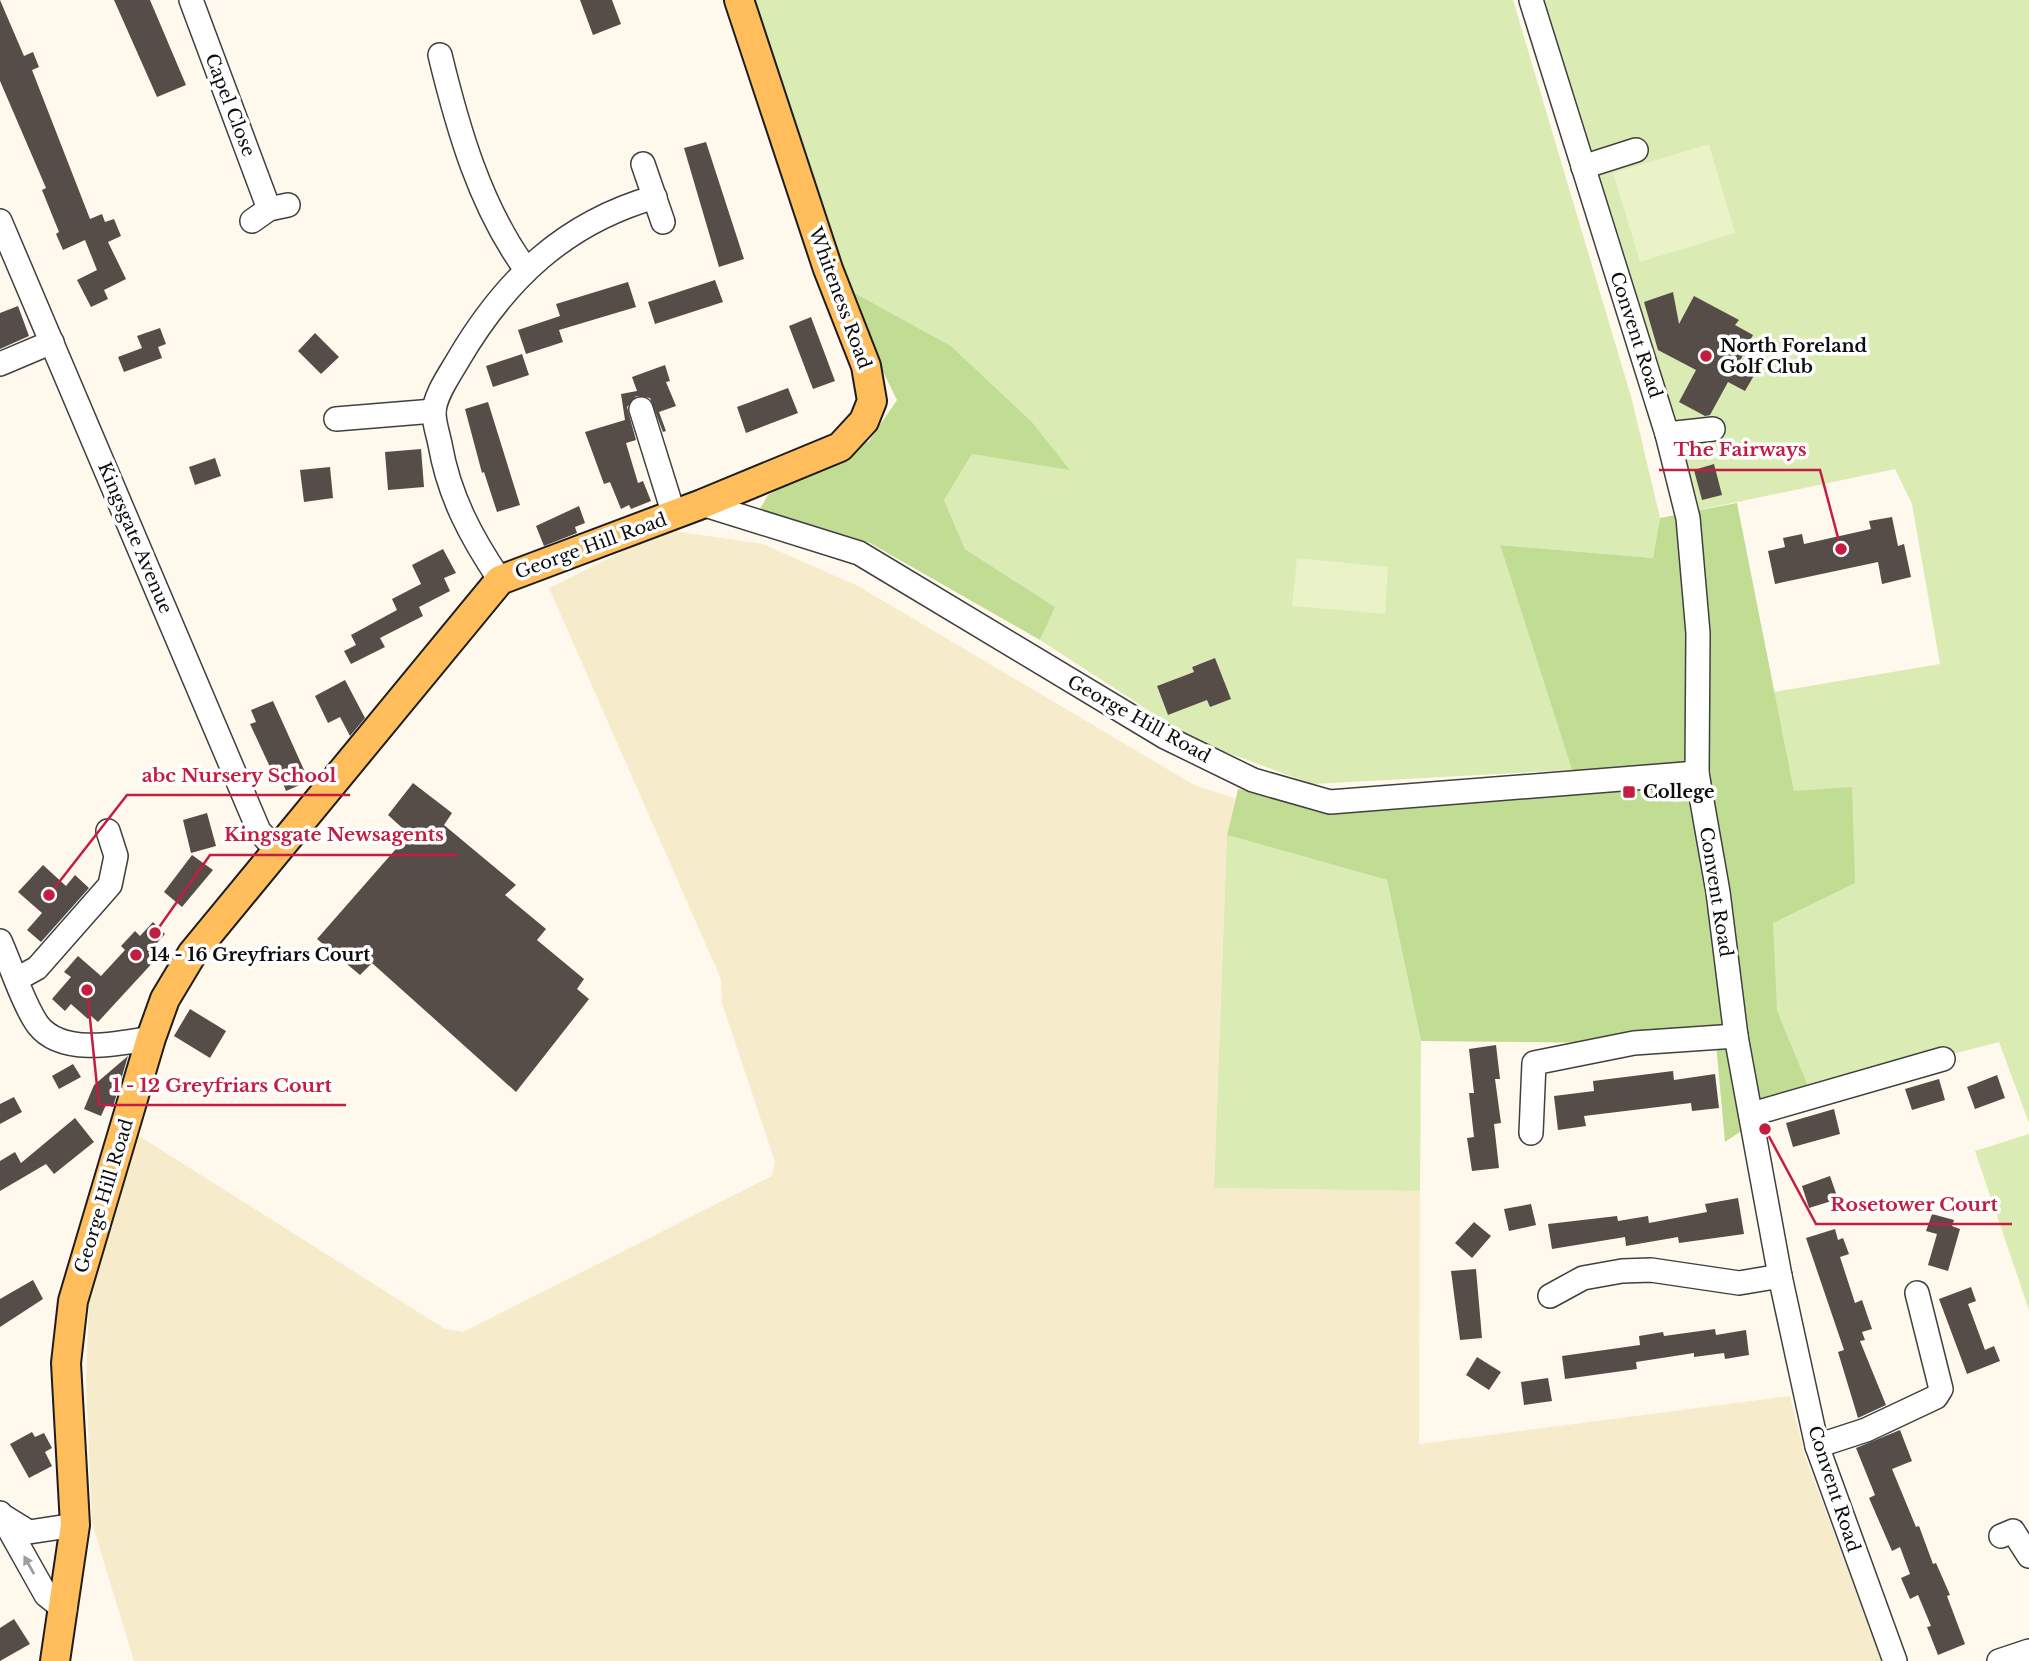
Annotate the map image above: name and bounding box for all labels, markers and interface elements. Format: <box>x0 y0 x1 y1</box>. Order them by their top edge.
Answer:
street label: Capel Close <box>200 50 260 160</box>
street label: Whiteness Road <box>804 223 876 372</box>
street label: Convent Road <box>1605 269 1667 401</box>
place label: North Foreland Golf Club <box>1720 335 1868 378</box>
marker: North Foreland Golf Club <box>1698 348 1714 364</box>
callout: The Fairways <box>1659 430 1820 470</box>
text: The Fairways <box>1673 438 1807 461</box>
street label: Kingsgate Avenue <box>93 459 177 617</box>
street label: George Hill Road <box>512 508 670 584</box>
street label: George Hill Road <box>1064 671 1214 767</box>
callout: abc Nursery School <box>127 755 350 795</box>
text: abc Nursery School <box>142 764 337 787</box>
place label: College <box>1643 781 1714 803</box>
marker: College <box>1621 784 1637 800</box>
callout: Kingsgate Newsagents <box>210 815 458 855</box>
text: Kingsgate Newsagents <box>224 823 444 846</box>
street label: Convent Road <box>1695 825 1737 959</box>
place label: 14 - 16 Greyfriars Court <box>150 944 370 966</box>
marker: 14 - 16 Greyfriars Court <box>128 947 144 963</box>
callout: 1 - 12 Greyfriars Court <box>99 1065 346 1105</box>
text: 1 - 12 Greyfriars Court <box>112 1074 332 1097</box>
street label: George Hill Road <box>70 1116 138 1276</box>
callout: Rosetower Court <box>1816 1184 2012 1224</box>
text: Rosetower Court <box>1830 1193 1998 1216</box>
street label: Convent Road <box>1803 1423 1865 1555</box>
one-way arrow <box>23 1555 35 1575</box>

